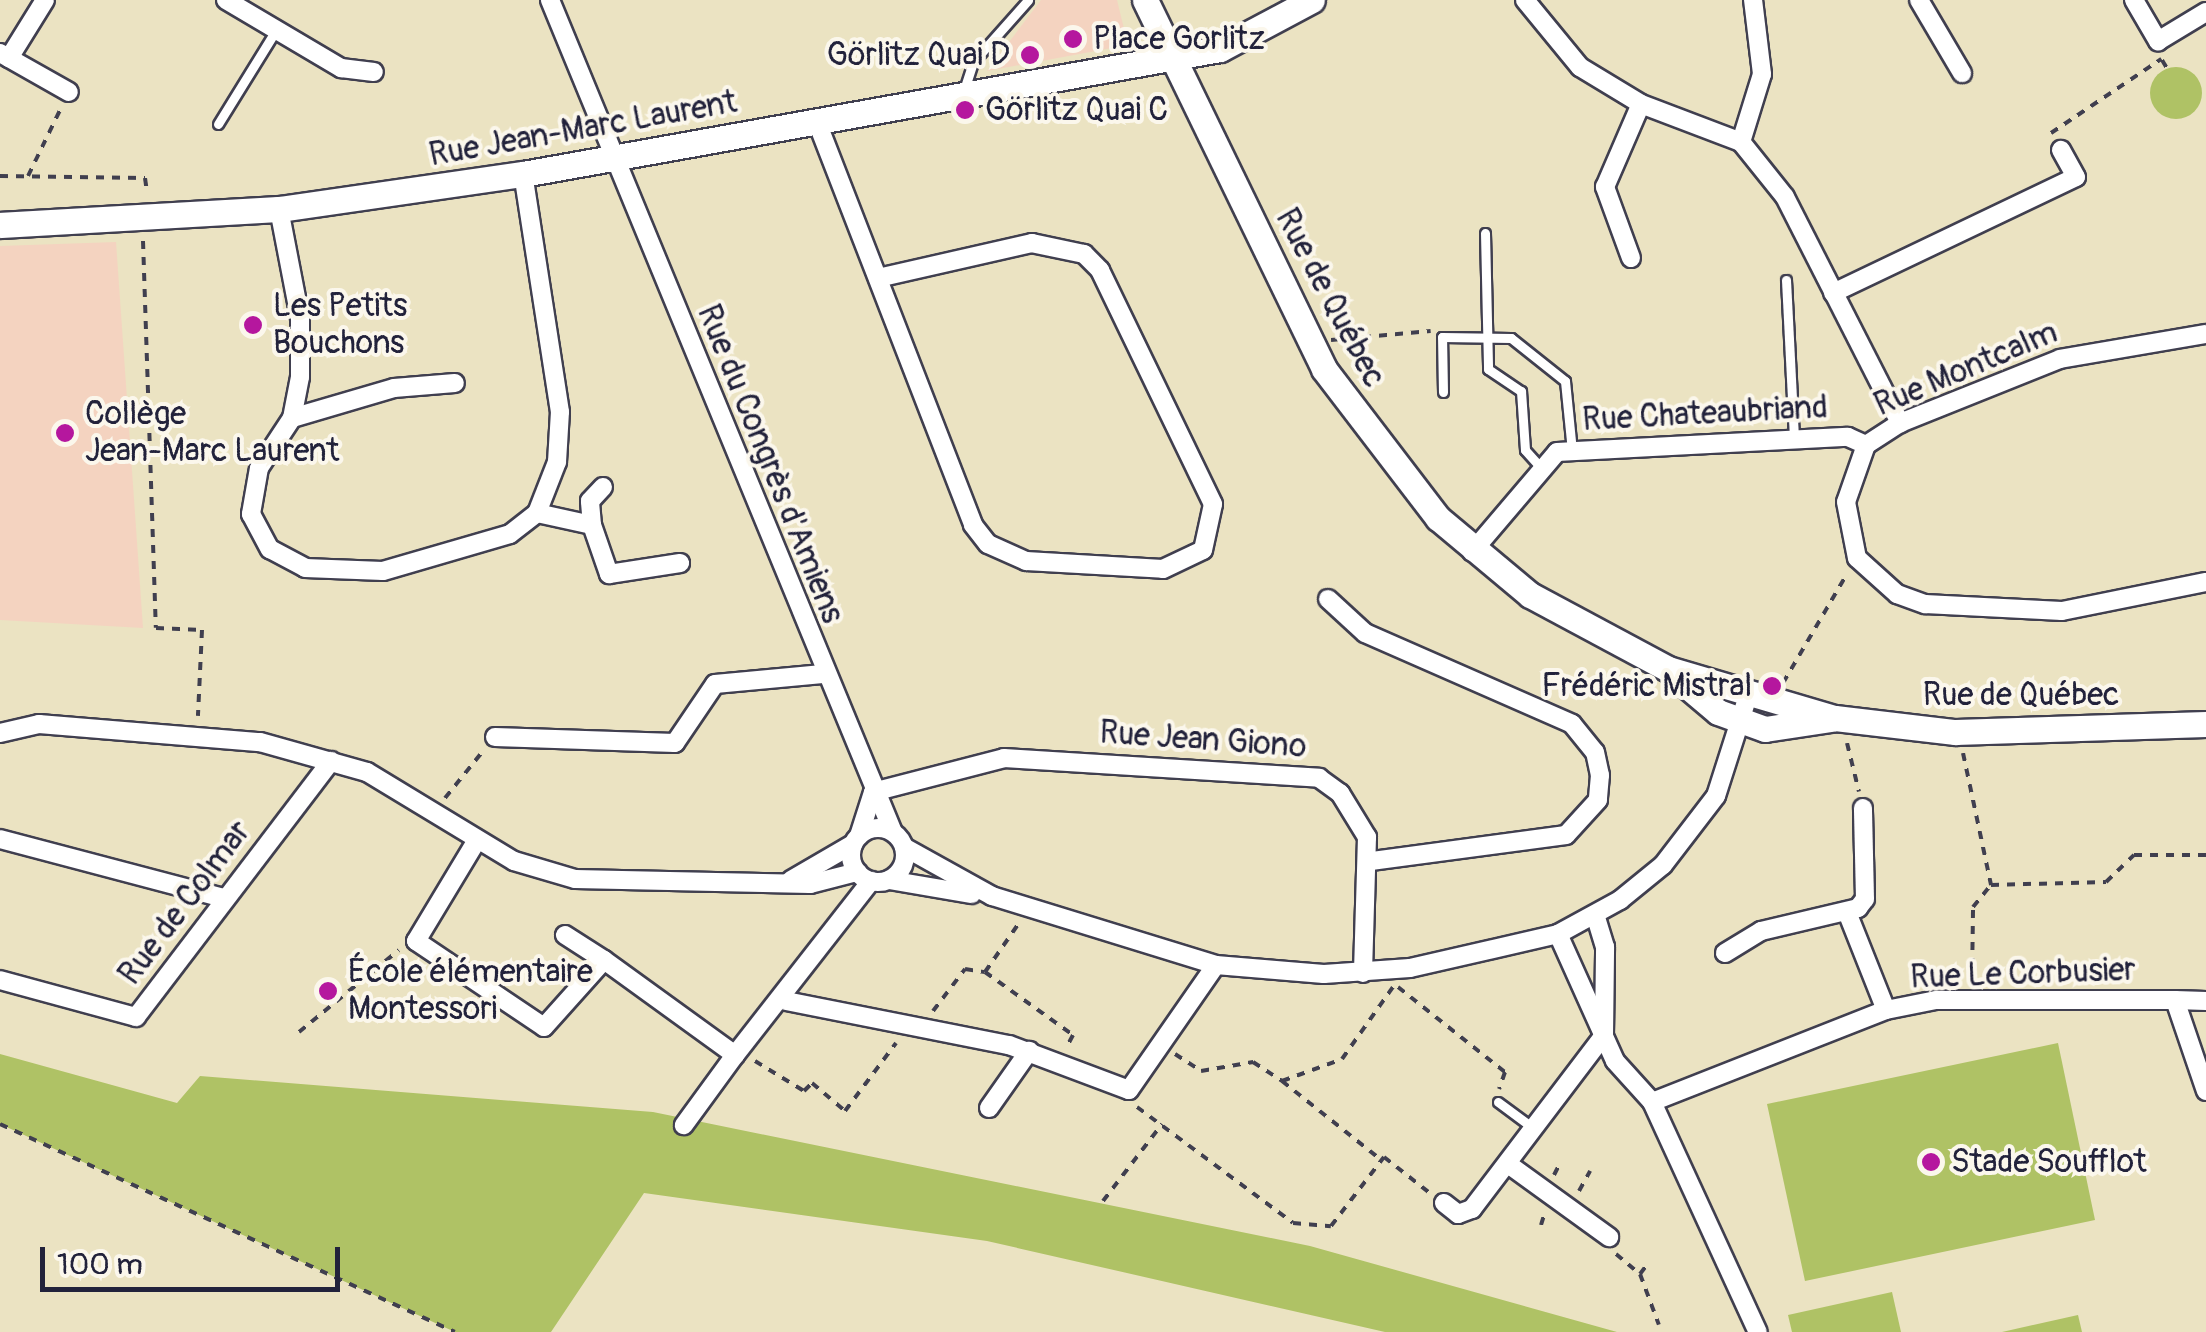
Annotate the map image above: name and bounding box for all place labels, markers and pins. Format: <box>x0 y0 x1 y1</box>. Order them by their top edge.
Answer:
place label: Place Gorlitz <box>1093 20 1265 58</box>
marker: Place Gorlitz <box>1062 28 1084 50</box>
place label: Görlitz Quai D <box>827 36 1010 74</box>
marker: Görlitz Quai D <box>1019 44 1041 66</box>
place label: Görlitz Quai C <box>985 91 1168 129</box>
marker: Görlitz Quai C <box>954 99 976 121</box>
place label: Les Petits Bouchons <box>273 288 407 363</box>
marker: Les Petits Bouchons <box>242 314 264 336</box>
place label: Collège Jean-Marc Laurent <box>85 396 339 471</box>
marker: Collège Jean-Marc Laurent <box>54 422 76 444</box>
place label: Frédéric Mistral <box>1541 667 1752 705</box>
marker: Frédéric Mistral <box>1761 675 1783 697</box>
place label: École élémentaire Montessori <box>348 954 593 1029</box>
marker: École élémentaire Montessori <box>317 980 339 1002</box>
place label: Stade Soufflot <box>1951 1143 2147 1181</box>
marker: Stade Soufflot <box>1920 1151 1942 1173</box>

